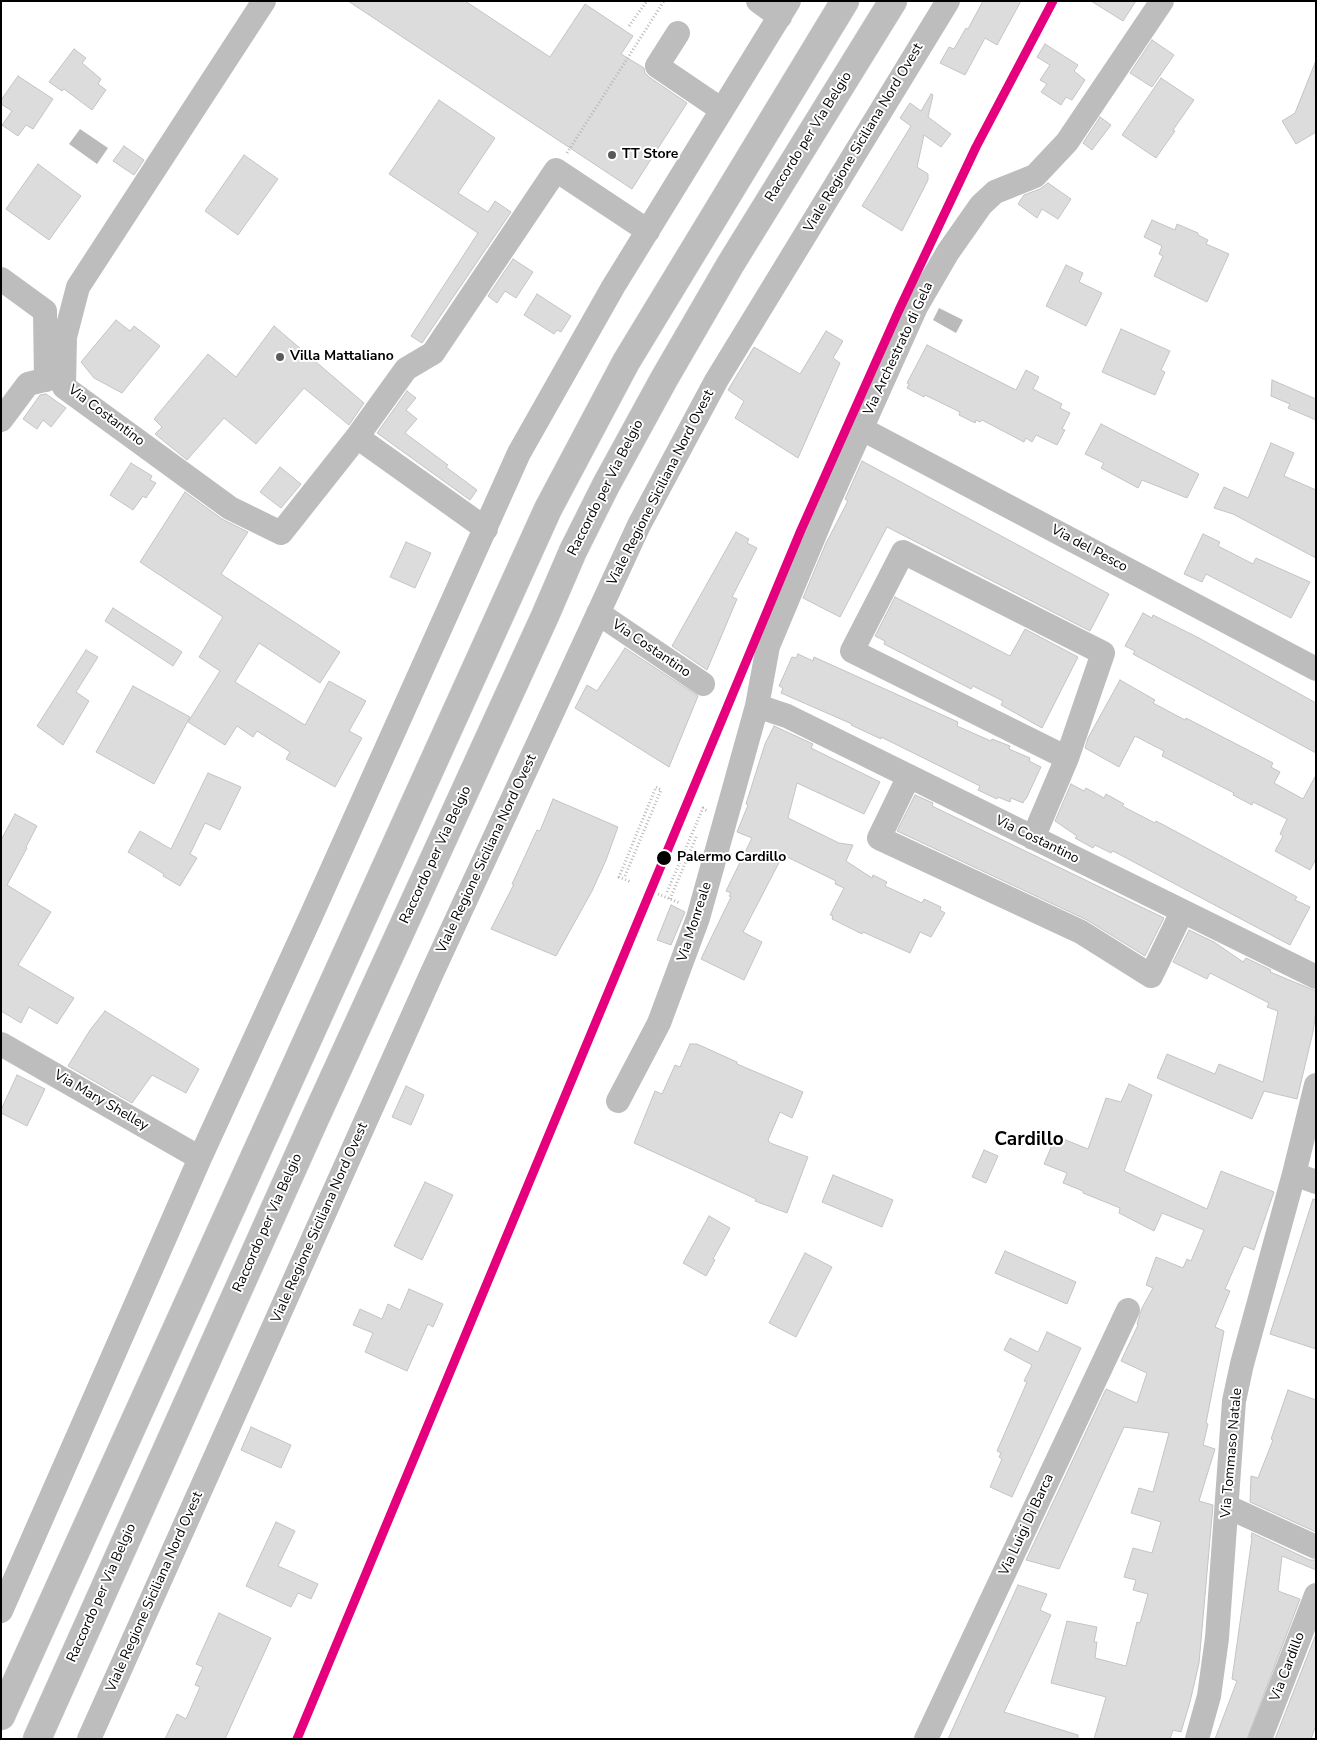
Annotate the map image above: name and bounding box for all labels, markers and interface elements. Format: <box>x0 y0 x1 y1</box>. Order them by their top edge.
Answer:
street label: Viale Regione Siciliana Nord Ovest <box>801 41 927 235</box>
street label: Raccordo per Via Belgio <box>762 69 856 205</box>
place label: TT Store <box>622 147 678 163</box>
marker: TT Store <box>606 149 618 161</box>
street label: Via Archestrato di Gela <box>861 280 937 418</box>
place label: Villa Mattaliano <box>290 349 394 365</box>
marker: Villa Mattaliano <box>274 351 286 363</box>
street label: Via Costantino <box>64 382 148 450</box>
street label: Viale Regione Siciliana Nord Ovest <box>604 387 718 589</box>
street label: Raccordo per Via Belgio <box>564 417 648 559</box>
street label: Via del Pesco <box>1048 522 1130 576</box>
street label: Via Costantino <box>608 616 694 682</box>
street label: Viale Regione Siciliana Nord Ovest <box>433 752 541 956</box>
street label: Raccordo per Via Belgio <box>397 783 475 927</box>
street label: Via Costantino <box>992 812 1082 868</box>
marker: Palermo Cardillo <box>655 849 673 867</box>
place label: Palermo Cardillo <box>677 850 786 866</box>
street label: Via Monreale <box>674 880 716 964</box>
street label: Via Mary Shelley <box>51 1067 151 1135</box>
street label: Viale Regione Siciliana Nord Ovest <box>268 1120 372 1326</box>
district label: Cardillo <box>994 1129 1064 1151</box>
street label: Raccordo per Via Belgio <box>230 1151 306 1295</box>
street label: Via Tommaso Natale <box>1218 1387 1246 1519</box>
street label: Via Luigi Di Barca <box>996 1471 1058 1579</box>
street label: Viale Regione Siciliana Nord Ovest <box>103 1489 207 1695</box>
street label: Raccordo per Via Belgio <box>64 1521 140 1665</box>
street label: Via Cardillo <box>1267 1630 1309 1704</box>

